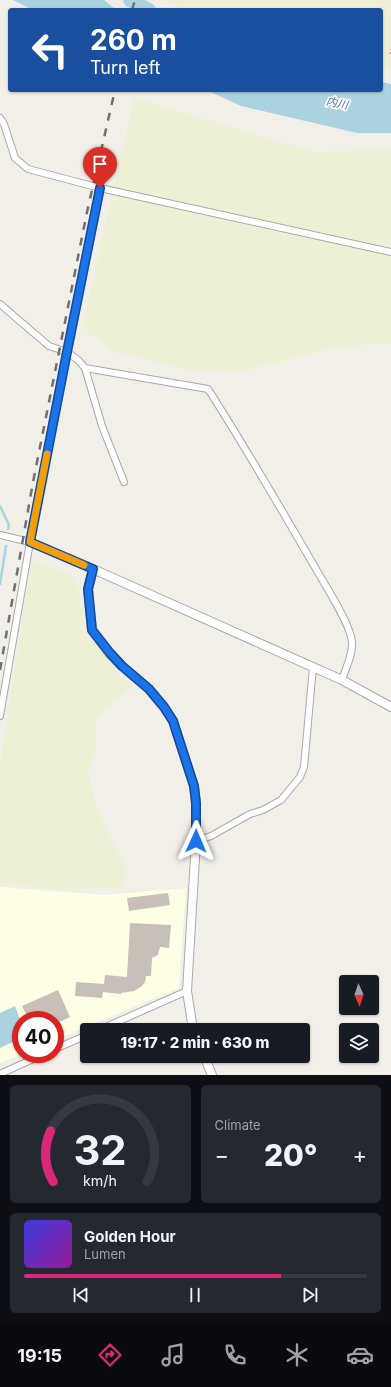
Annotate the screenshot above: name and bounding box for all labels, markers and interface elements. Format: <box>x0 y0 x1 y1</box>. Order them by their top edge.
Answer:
text: 260 m <box>90 23 177 57</box>
icon: left <box>24 24 76 76</box>
text: Turn left <box>90 57 160 78</box>
water label: 内川 <box>325 94 350 112</box>
pin <box>83 147 117 188</box>
icon: arrive <box>89 153 111 175</box>
position arrow <box>175 820 217 862</box>
north arrow <box>339 975 379 1015</box>
map controls <box>339 975 379 1063</box>
speed limit sign: 40 <box>12 1011 64 1063</box>
button: layers <box>339 1023 379 1063</box>
text: 19:17 · 2 min · 630 m <box>121 1033 269 1052</box>
text: Climate <box>215 1117 261 1133</box>
text: 32 <box>74 1125 127 1175</box>
text: 20° <box>264 1137 318 1173</box>
text: − <box>215 1142 229 1168</box>
text: + <box>352 1142 367 1168</box>
text: km/h <box>83 1172 117 1189</box>
text: Golden Hour <box>84 1227 176 1246</box>
text: Lumen <box>84 1246 126 1262</box>
icon: previous <box>70 1284 92 1306</box>
icon: pause <box>184 1284 206 1306</box>
icon: next <box>299 1284 321 1306</box>
icon: directions <box>96 1341 124 1369</box>
icon: music <box>159 1341 187 1369</box>
icon: phone <box>221 1341 249 1369</box>
icon: climate <box>283 1341 311 1369</box>
icon: car <box>346 1341 374 1369</box>
text: 19:15 <box>17 1345 62 1366</box>

